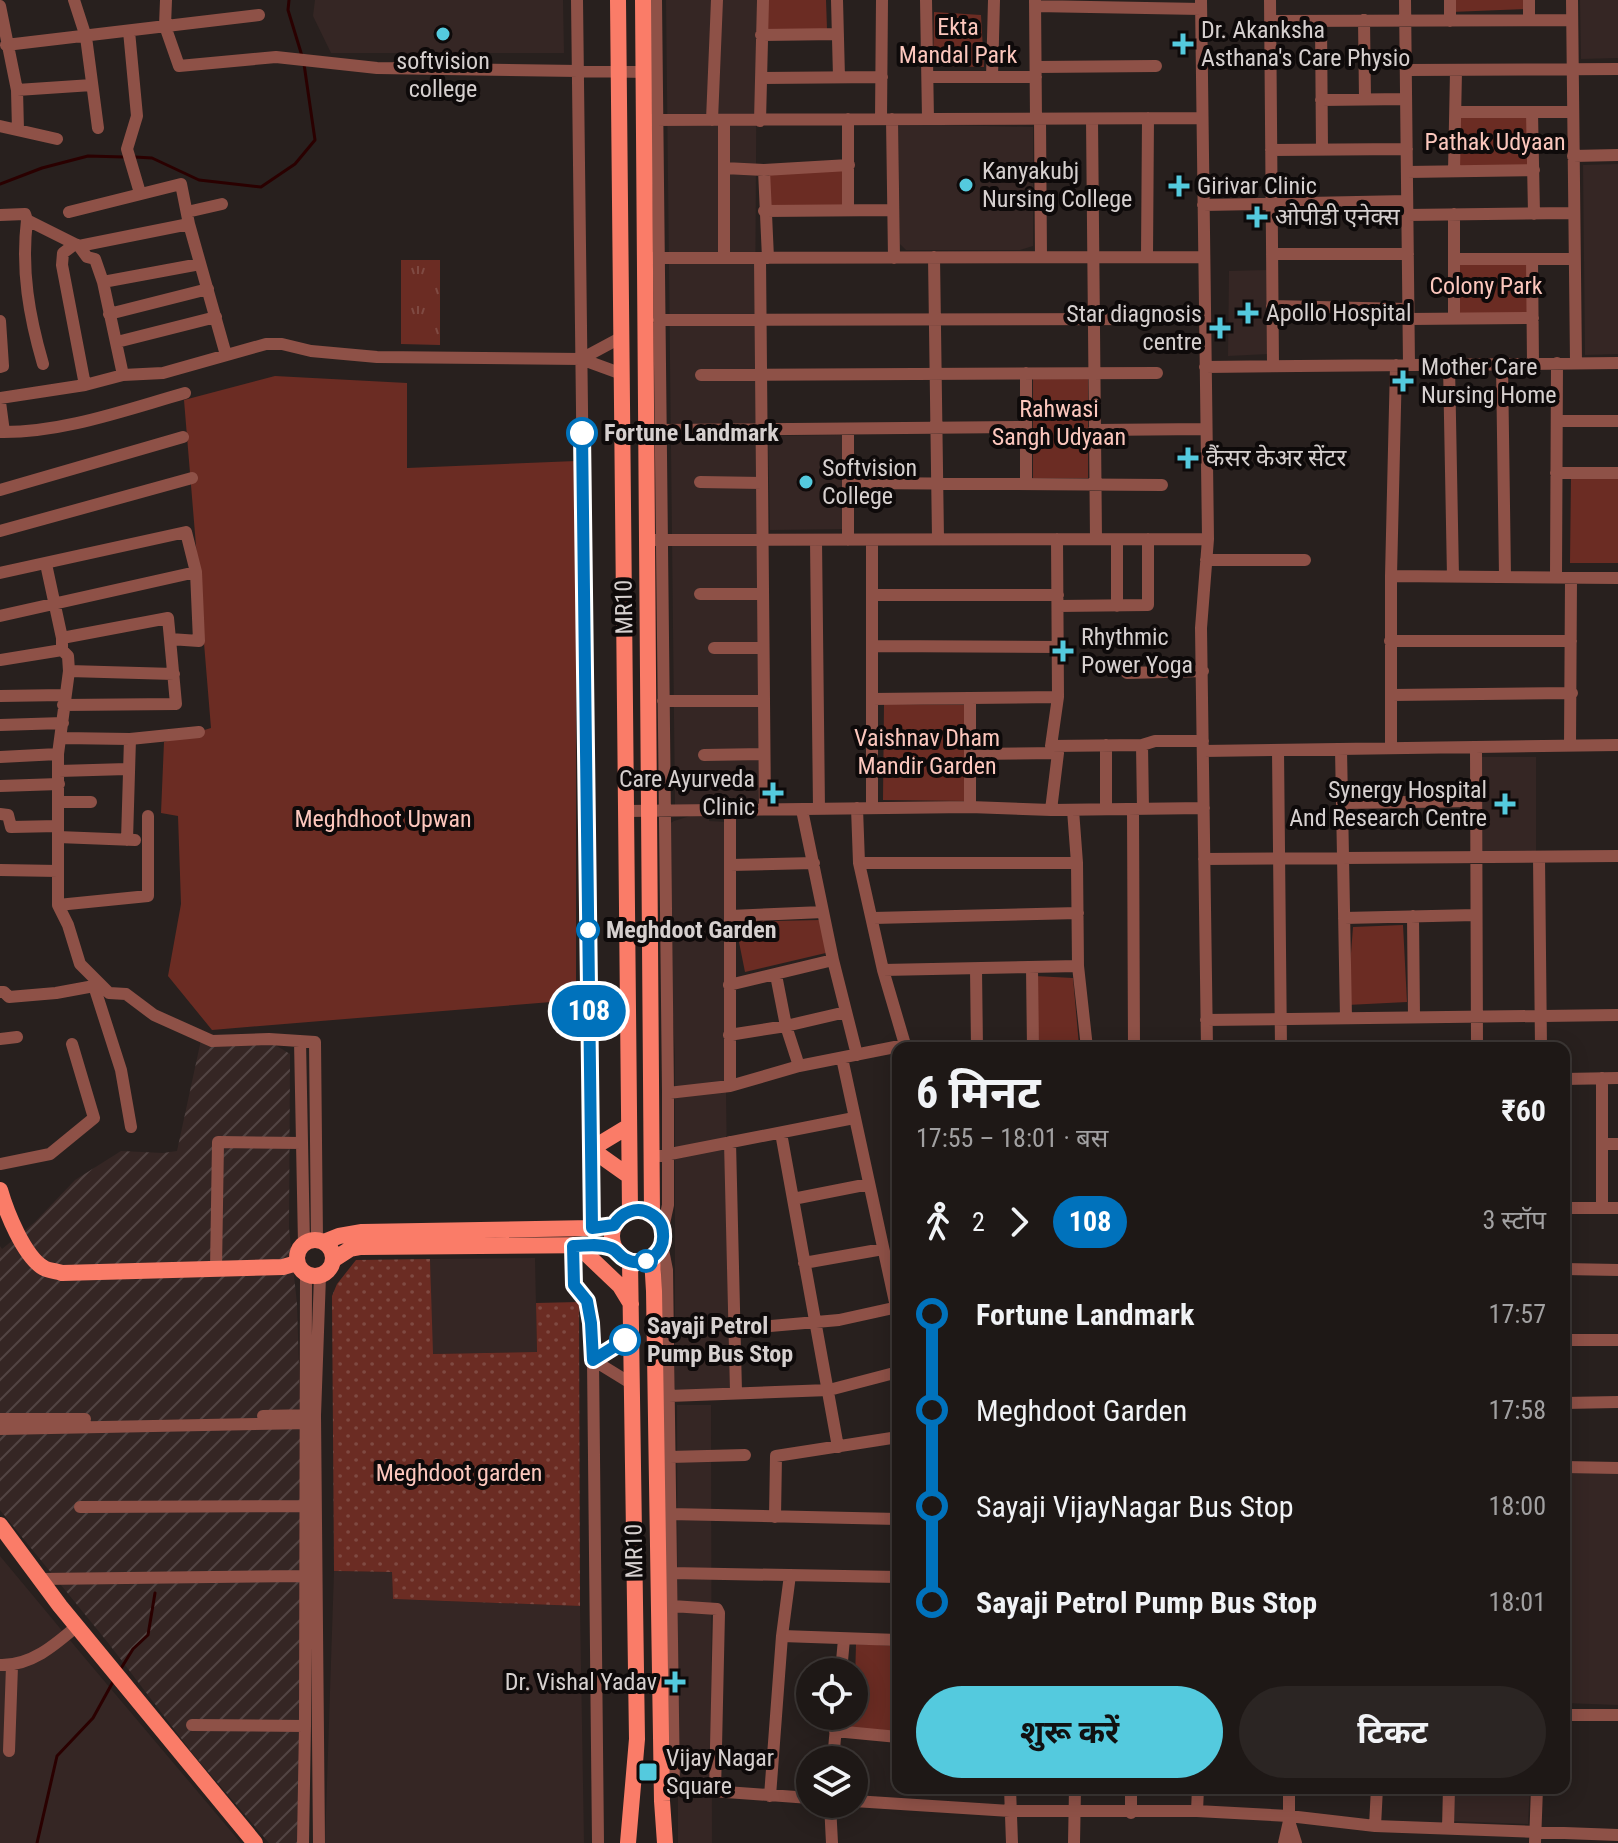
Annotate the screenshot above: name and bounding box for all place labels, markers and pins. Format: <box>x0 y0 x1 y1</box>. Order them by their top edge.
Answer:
place label: Dr. Akanksha Asthana's Care Physio <box>1201 16 1410 72</box>
marker: softvision college <box>434 25 452 43</box>
marker: Dr. Akanksha Asthana's Care Physio <box>1172 33 1194 55</box>
place label: softvision college <box>396 47 490 103</box>
place label: Kanyakubj Nursing College <box>982 157 1132 213</box>
place label: Girivar Clinic <box>1197 172 1317 200</box>
marker: Girivar Clinic <box>1168 175 1190 197</box>
marker: Kanyakubj Nursing College <box>957 176 975 194</box>
place label: ओपीडी एनेक्स <box>1275 203 1400 231</box>
marker: ओपीडी एनेक्स <box>1246 206 1268 228</box>
place label: Apollo Hospital <box>1266 299 1412 327</box>
place label: Star diagnosis centre <box>1066 300 1202 356</box>
marker: Apollo Hospital <box>1237 302 1259 324</box>
marker: Star diagnosis centre <box>1209 317 1231 339</box>
place label: Mother Care Nursing Home <box>1421 353 1556 409</box>
marker: Mother Care Nursing Home <box>1392 370 1414 392</box>
marker: Fortune Landmark <box>567 418 597 448</box>
place label: Fortune Landmark <box>604 419 779 447</box>
place label: कैंसर केअर सेंटर <box>1206 444 1347 472</box>
marker: कैंसर केअर सेंटर <box>1177 447 1199 469</box>
place label: Softvision College <box>822 454 917 510</box>
marker: Softvision College <box>797 473 815 491</box>
place label: Rhythmic Power Yoga <box>1081 623 1193 679</box>
marker: Rhythmic Power Yoga <box>1052 640 1074 662</box>
place label: Care Ayurveda Clinic <box>619 765 755 821</box>
place label: Synergy Hospital And Research Centre <box>1289 776 1487 832</box>
marker: Care Ayurveda Clinic <box>762 782 784 804</box>
marker: Synergy Hospital And Research Centre <box>1494 793 1516 815</box>
place label: Meghdoot Garden <box>606 916 777 944</box>
marker: Meghdoot Garden <box>577 919 599 941</box>
unlabelled marker <box>635 1250 657 1272</box>
place label: Sayaji Petrol Pump Bus Stop <box>647 1312 793 1368</box>
marker: Sayaji Petrol Pump Bus Stop <box>610 1325 640 1355</box>
place label: Dr. Vishal Yadav <box>505 1668 657 1696</box>
marker: Dr. Vishal Yadav <box>664 1671 686 1693</box>
place label: Vijay Nagar Square <box>666 1744 774 1800</box>
marker: Vijay Nagar Square <box>637 1761 659 1783</box>

